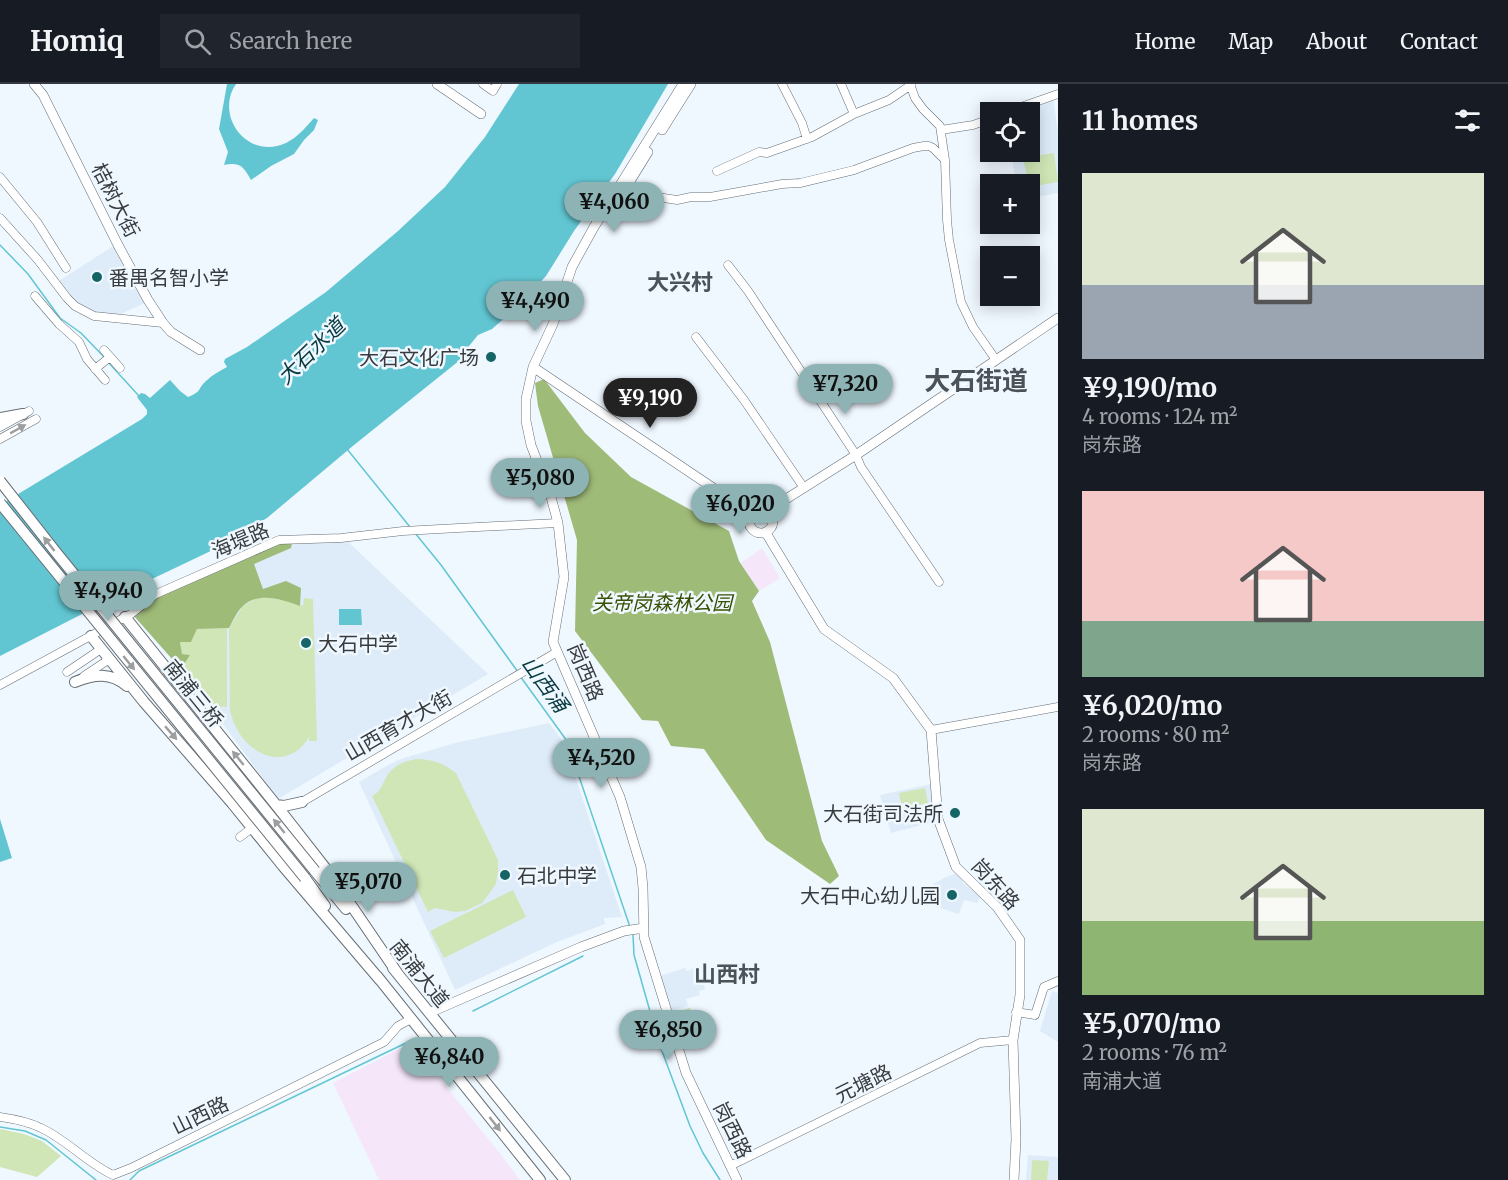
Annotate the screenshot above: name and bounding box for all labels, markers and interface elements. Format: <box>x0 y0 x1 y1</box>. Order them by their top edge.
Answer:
search box <box>160 14 580 68</box>
text: Homiq <box>30 23 124 59</box>
icon: search <box>181 25 214 58</box>
text: Search here <box>229 27 352 55</box>
text: Home <box>1135 28 1195 55</box>
text: Map <box>1228 28 1273 55</box>
text: About <box>1306 28 1367 55</box>
text: Contact <box>1400 28 1478 55</box>
map controls <box>980 102 1040 306</box>
button: locate <box>980 102 1040 162</box>
text: 11 homes <box>1082 104 1198 137</box>
icon: filters <box>1451 104 1484 137</box>
street label: 桔树大街 <box>87 159 145 241</box>
button: + <box>980 174 1040 234</box>
pin: ¥4,060 <box>565 182 663 233</box>
text: ¥4,060 <box>578 189 650 214</box>
icon: home <box>1229 212 1337 320</box>
button: − <box>980 246 1040 306</box>
place label: 番禺名智小学 <box>109 265 229 290</box>
district label: 大兴村 <box>647 268 713 296</box>
marker: 番禺名智小学 <box>90 270 104 284</box>
pin: ¥4,490 <box>486 281 584 332</box>
text: ¥4,490 <box>500 288 570 313</box>
water label: 大石水道 <box>271 310 353 390</box>
place label: 大石文化广场 <box>359 345 479 370</box>
marker: 大石文化广场 <box>484 350 498 364</box>
pin: ¥7,320 <box>796 364 894 415</box>
district label: 大石街道 <box>924 364 1028 397</box>
text: ¥7,320 <box>812 371 878 396</box>
text: ¥9,190/mo <box>1082 371 1217 404</box>
pin: ¥9,190 <box>601 378 699 429</box>
text: ¥9,190 <box>617 385 683 410</box>
text: 4 rooms · 124 m² <box>1082 404 1237 429</box>
one-way arrow <box>10 424 27 434</box>
text: 岗东路 <box>1082 432 1142 457</box>
pin: ¥5,080 <box>491 458 589 509</box>
text: ¥5,080 <box>505 465 575 490</box>
pin: ¥6,020 <box>691 484 789 535</box>
text: ¥6,020 <box>705 491 775 516</box>
street label: 海堤路 <box>208 517 272 563</box>
icon: home <box>1229 530 1337 638</box>
one-way arrow <box>43 536 56 552</box>
pin: ¥4,940 <box>59 571 157 622</box>
text: ¥4,940 <box>73 578 143 603</box>
park label: 关帝岗森林公园 <box>592 590 735 615</box>
place label: 大石中学 <box>318 631 398 656</box>
marker: 大石中学 <box>299 636 313 650</box>
street label: 岗西路 <box>563 640 609 704</box>
water label: 山西涌 <box>516 651 576 719</box>
street label: 南浦三桥 <box>159 654 229 732</box>
one-way arrow <box>122 655 135 670</box>
street label: 山西育才大街 <box>340 684 456 766</box>
text: ¥6,020/mo <box>1082 689 1222 722</box>
text: 2 rooms · 80 m² <box>1082 722 1229 747</box>
one-way arrow <box>164 725 177 740</box>
pin: ¥4,520 <box>552 738 650 789</box>
text: ¥4,520 <box>567 745 635 770</box>
one-way arrow <box>232 750 245 766</box>
text: 岗东路 <box>1082 750 1142 775</box>
place label: 大石街司法所 <box>823 801 943 826</box>
marker: 大石街司法所 <box>948 806 962 820</box>
one-way arrow <box>273 818 285 833</box>
icon: home <box>1229 848 1337 956</box>
street label: 岗东路 <box>967 853 1025 915</box>
pin: ¥5,070 <box>319 862 417 913</box>
place label: 石北中学 <box>517 863 597 888</box>
marker: 石北中学 <box>498 868 512 882</box>
text: ¥5,070 <box>334 869 402 894</box>
place label: 大石中心幼儿园 <box>800 883 940 908</box>
marker: 大石中心幼儿园 <box>945 888 959 902</box>
street label: 南浦大道 <box>385 934 455 1012</box>
district label: 山西村 <box>694 960 760 988</box>
text: ¥5,070/mo <box>1082 1007 1221 1040</box>
pin: ¥6,850 <box>619 1010 717 1061</box>
text: ¥6,850 <box>633 1017 703 1042</box>
pin: ¥6,840 <box>400 1037 498 1088</box>
text: 2 rooms · 76 m² <box>1082 1040 1227 1065</box>
text: ¥6,840 <box>414 1044 484 1069</box>
street label: 元塘路 <box>831 1059 895 1107</box>
text: 南浦大道 <box>1082 1068 1162 1093</box>
street label: 山西路 <box>168 1091 232 1139</box>
street label: 岗西路 <box>709 1098 757 1162</box>
one-way arrow <box>489 1116 502 1132</box>

